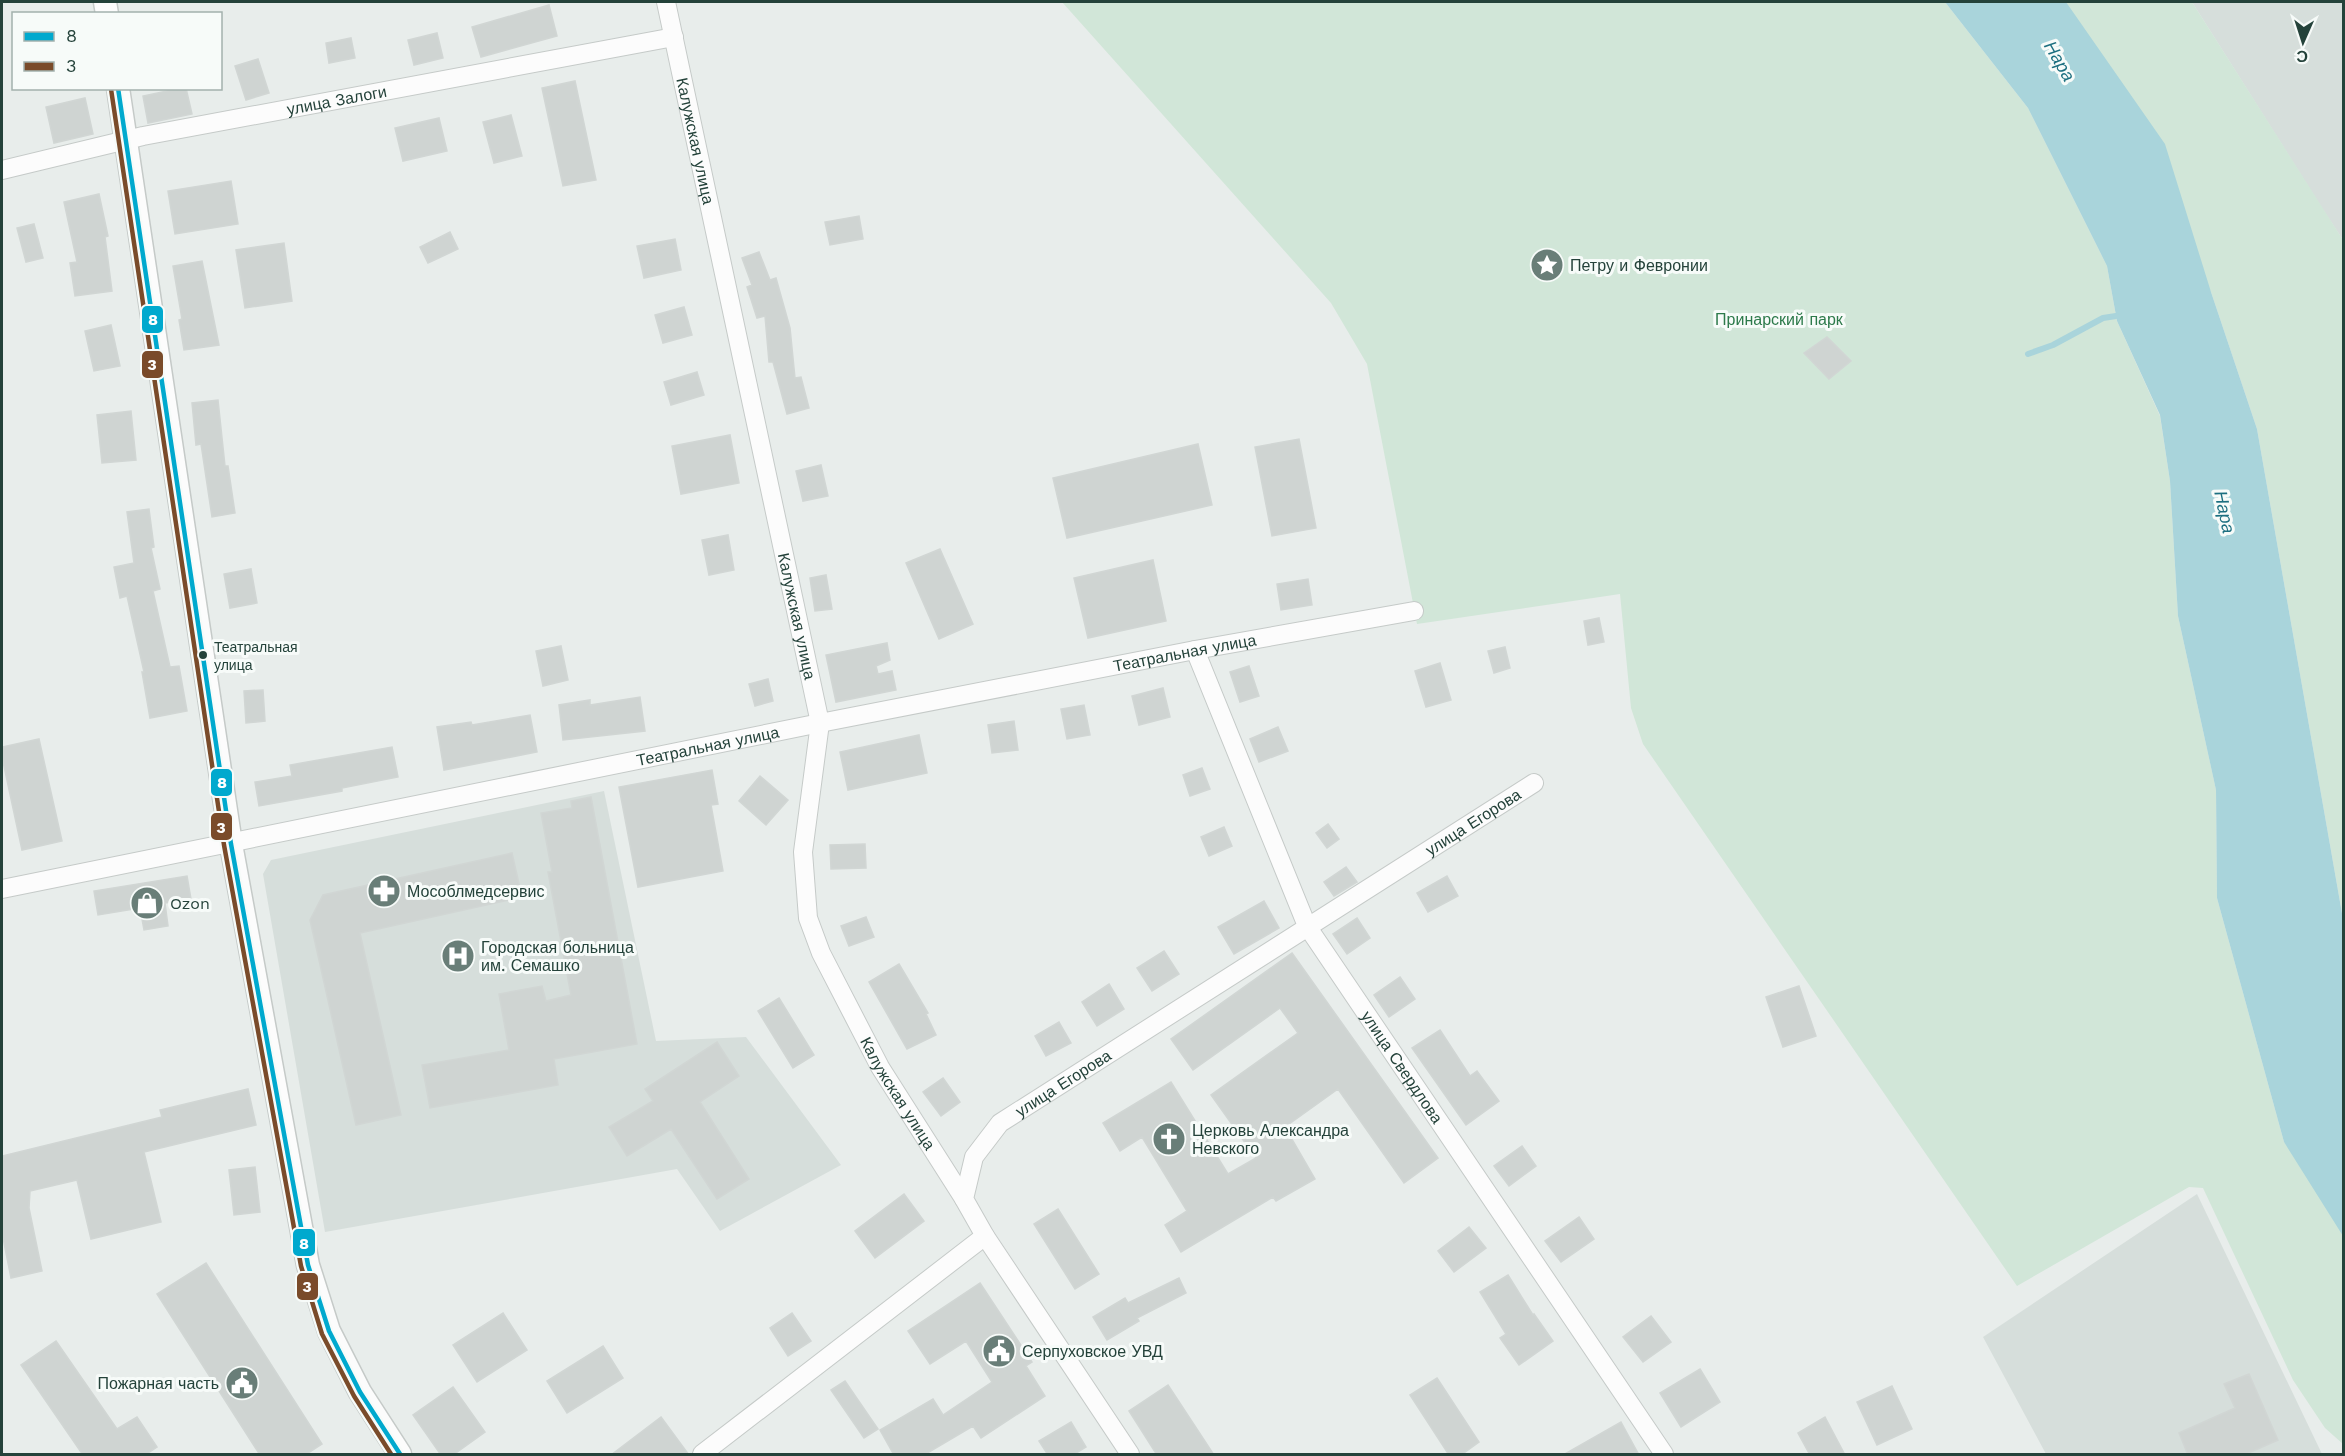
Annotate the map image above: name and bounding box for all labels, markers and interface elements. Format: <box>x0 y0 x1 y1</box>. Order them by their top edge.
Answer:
legend <box>12 12 222 90</box>
north arrow <box>2273 12 2333 72</box>
text: 8 <box>66 25 77 46</box>
water label: Нара <box>2040 37 2080 85</box>
text: С <box>2296 47 2309 66</box>
text: 3 <box>66 55 77 76</box>
street label: Калужская улица <box>673 76 718 206</box>
street label: улица Залоги <box>285 81 388 119</box>
place icon: Петру и Февронии <box>1529 247 1565 283</box>
place label: Петру и Февронии <box>1570 256 1708 275</box>
line badge: 8 <box>141 305 164 334</box>
text: 8 <box>148 310 158 329</box>
park label: Принарский парк <box>1715 310 1844 329</box>
line badge: 3 <box>141 350 164 379</box>
text: 3 <box>147 355 157 374</box>
water label: Нара <box>2210 489 2240 535</box>
street label: Калужская улица <box>774 551 820 681</box>
street label: Театральная улица <box>1111 630 1258 675</box>
place label: Театральная улица <box>214 639 298 673</box>
marker: Театральная улица <box>197 649 209 661</box>
street label: Театральная улица <box>635 722 781 770</box>
line badge: 8 <box>210 768 233 797</box>
text: 8 <box>217 773 227 792</box>
street label: улица Егорова <box>1422 784 1524 859</box>
line badge: 3 <box>210 812 233 841</box>
text: 3 <box>216 818 226 837</box>
pharmacy icon: Мособлмедсервис <box>366 873 402 909</box>
place label: Мособлмедсервис <box>407 882 544 901</box>
shop icon: Ozon <box>129 885 165 921</box>
place label: Ozon <box>170 894 210 913</box>
hospital icon: Городская больница им. Семашко <box>440 938 476 974</box>
place label: Городская больница им. Семашко <box>481 938 634 975</box>
street label: улица Свердлова <box>1358 1007 1447 1127</box>
street label: Калужская улица <box>857 1034 940 1153</box>
street label: улица Егорова <box>1012 1045 1114 1120</box>
church icon: Церковь Александра Невского <box>1151 1121 1187 1157</box>
place label: Церковь Александра Невского <box>1192 1121 1349 1158</box>
line badge: 8 <box>292 1228 316 1257</box>
text: 8 <box>299 1234 309 1253</box>
line badge: 3 <box>296 1272 319 1301</box>
text: 3 <box>302 1277 312 1296</box>
public building icon: Серпуховское УВД <box>981 1333 1017 1369</box>
place label: Серпуховское УВД <box>1022 1342 1163 1361</box>
public building icon: Пожарная часть <box>224 1365 260 1401</box>
place label: Пожарная часть <box>98 1374 219 1393</box>

